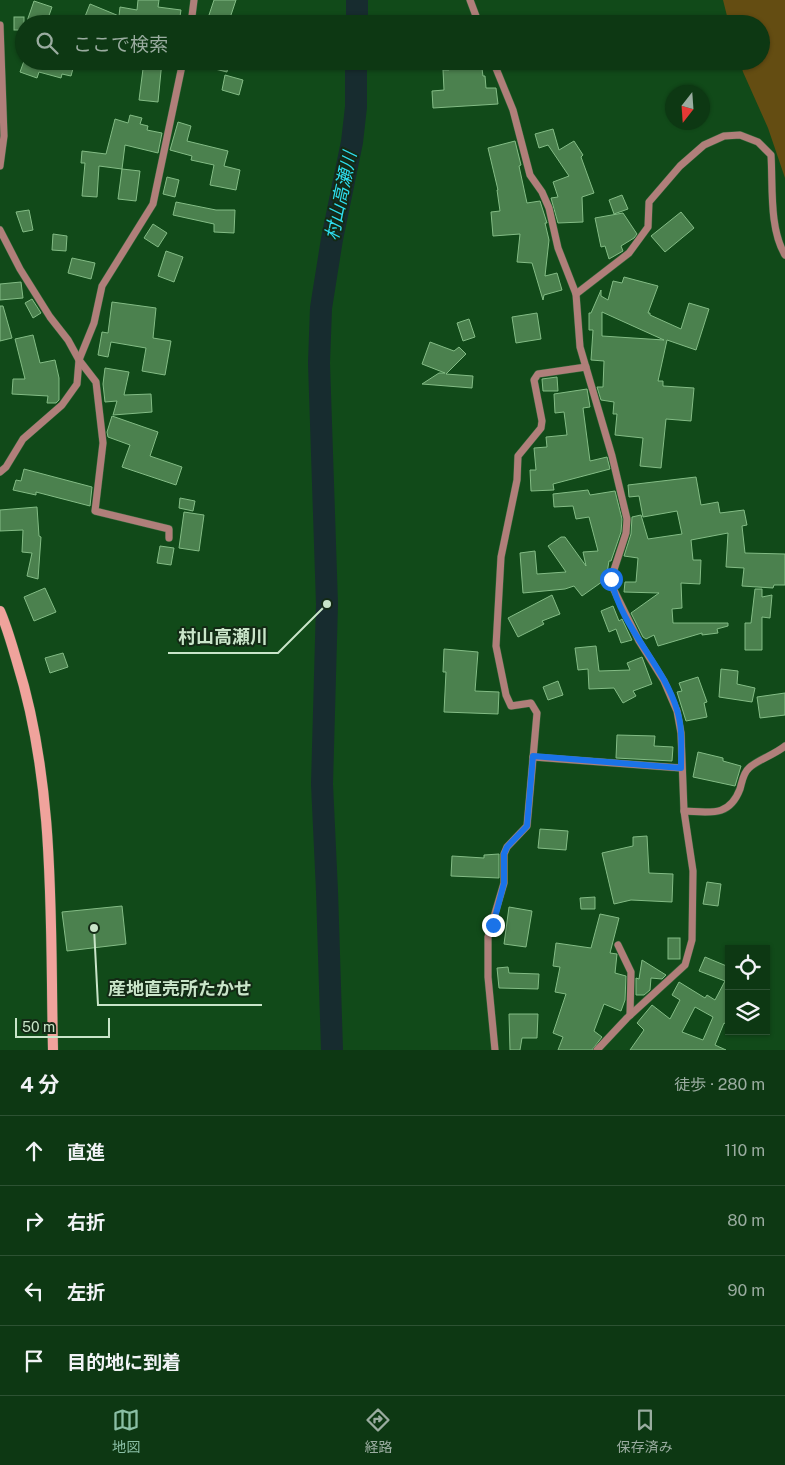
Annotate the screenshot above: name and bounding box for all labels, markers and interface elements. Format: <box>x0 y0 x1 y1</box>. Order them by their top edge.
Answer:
search box <box>15 15 770 70</box>
icon: search <box>33 29 61 57</box>
text: ここで検索 <box>73 33 168 55</box>
north arrow <box>665 85 710 130</box>
water label: 村山高瀬川 <box>321 148 361 242</box>
route start <box>600 568 623 591</box>
callout: 村山高瀬川 <box>168 620 278 653</box>
text: 村山高瀬川 <box>178 626 268 647</box>
route end <box>482 914 505 937</box>
map controls <box>725 945 770 1035</box>
button: locate <box>725 945 770 990</box>
callout: 産地直売所たかせ <box>98 972 262 1005</box>
text: 産地直売所たかせ <box>108 978 252 999</box>
button: layers <box>725 990 770 1035</box>
scale bar <box>15 1015 110 1038</box>
text: 50 m <box>22 1019 55 1035</box>
text: 4 分 <box>20 1072 60 1097</box>
text: 徒歩 · 280 m <box>674 1075 765 1094</box>
icon: ahead <box>20 1137 48 1165</box>
text: 直進 <box>67 1141 105 1163</box>
text: 110 m <box>724 1141 765 1160</box>
icon: right <box>20 1207 48 1235</box>
text: 右折 <box>67 1211 105 1233</box>
text: 80 m <box>727 1211 765 1230</box>
icon: left <box>20 1277 48 1305</box>
text: 左折 <box>67 1281 105 1303</box>
text: 90 m <box>728 1281 765 1300</box>
icon: arrive <box>20 1347 48 1375</box>
text: 目的地に到着 <box>67 1351 181 1373</box>
tab: 地図 <box>112 1406 140 1456</box>
tab: 経路 <box>364 1406 392 1456</box>
tab: 保存済み <box>617 1406 673 1456</box>

